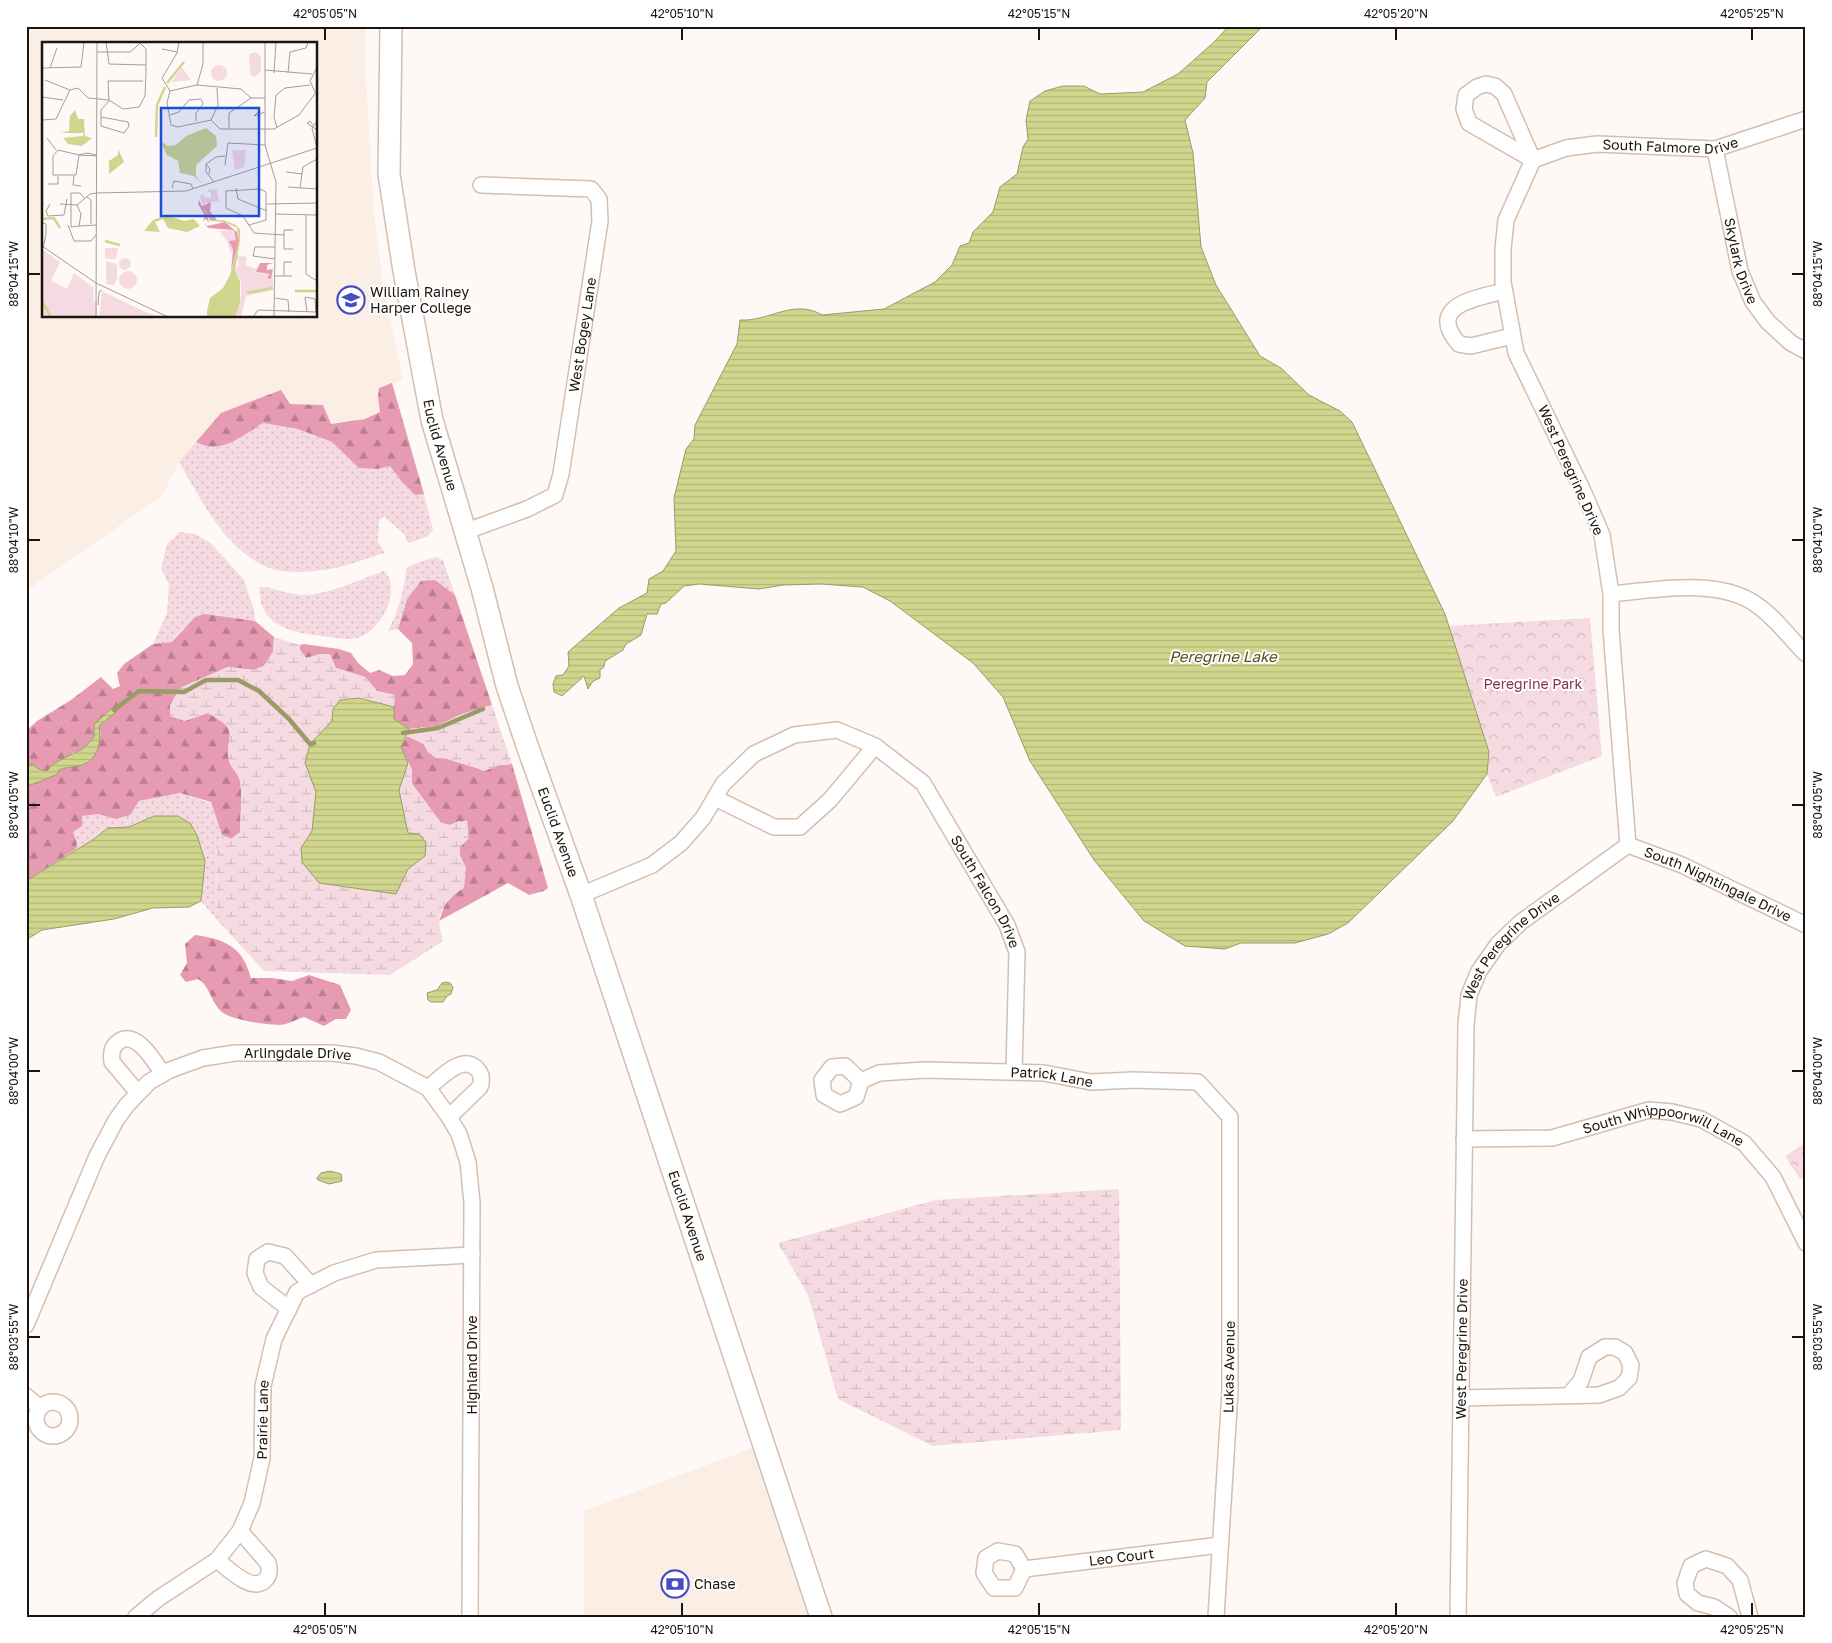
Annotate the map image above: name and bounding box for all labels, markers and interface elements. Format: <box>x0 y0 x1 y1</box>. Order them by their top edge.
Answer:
text: 42°05'05"N <box>293 6 357 21</box>
text: 42°05'10"N <box>650 6 714 21</box>
text: 42°05'15"N <box>1008 6 1070 21</box>
text: 42°05'20"N <box>1364 6 1428 21</box>
text: 42°05'25"N <box>1720 6 1784 21</box>
inset map <box>42 42 318 318</box>
street label: South Falmore Drive <box>1602 133 1740 157</box>
street label: Skylark Drive <box>1721 216 1762 306</box>
text: 88°04'15"W <box>6 241 21 307</box>
text: 88°04'15"W <box>1810 241 1825 307</box>
street label: West Bogey Lane <box>565 276 599 393</box>
place label: William Rainey Harper College <box>370 283 471 316</box>
school or university icon: William Rainey Harper College <box>336 285 366 315</box>
street label: Euclid Avenue <box>420 398 462 493</box>
street label: West Peregrine Drive <box>1535 402 1608 538</box>
text: 88°04'10"W <box>6 506 21 573</box>
text: 88°04'10"W <box>1810 506 1825 573</box>
water label: Peregrine Lake <box>1169 647 1278 666</box>
park label: Peregrine Park <box>1484 675 1583 692</box>
text: 88°04'05"W <box>6 771 21 839</box>
text: 88°04'05"W <box>1810 771 1825 839</box>
street label: Euclid Avenue <box>535 785 583 879</box>
street label: South Falcon Drive <box>948 832 1024 950</box>
street label: South Nightingale Drive <box>1642 843 1794 925</box>
street label: West Peregrine Drive <box>1459 888 1563 1002</box>
text: 88°04'00"W <box>6 1037 21 1105</box>
text: 88°04'00"W <box>1810 1037 1825 1105</box>
street label: Arlingdale Drive <box>244 1044 353 1063</box>
street label: Patrick Lane <box>1010 1063 1095 1090</box>
street label: South Whippoorwill Lane <box>1580 1101 1747 1149</box>
street label: Euclid Avenue <box>665 1168 711 1263</box>
street label: West Peregrine Drive <box>1452 1278 1471 1420</box>
text: 88°03'55"W <box>6 1303 21 1370</box>
text: 88°03'55"W <box>1810 1303 1825 1370</box>
street label: Highland Drive <box>463 1315 480 1415</box>
street label: Lukas Avenue <box>1219 1321 1238 1413</box>
street label: Prairie Lane <box>253 1378 272 1460</box>
street label: Leo Court <box>1088 1544 1155 1569</box>
bank icon: Chase <box>660 1569 690 1599</box>
place label: Chase <box>694 1575 736 1592</box>
text: 42°05'05"N <box>293 1622 357 1637</box>
text: 42°05'10"N <box>650 1622 714 1637</box>
text: 42°05'15"N <box>1008 1622 1070 1637</box>
text: 42°05'20"N <box>1364 1622 1428 1637</box>
text: 42°05'25"N <box>1720 1622 1784 1637</box>

